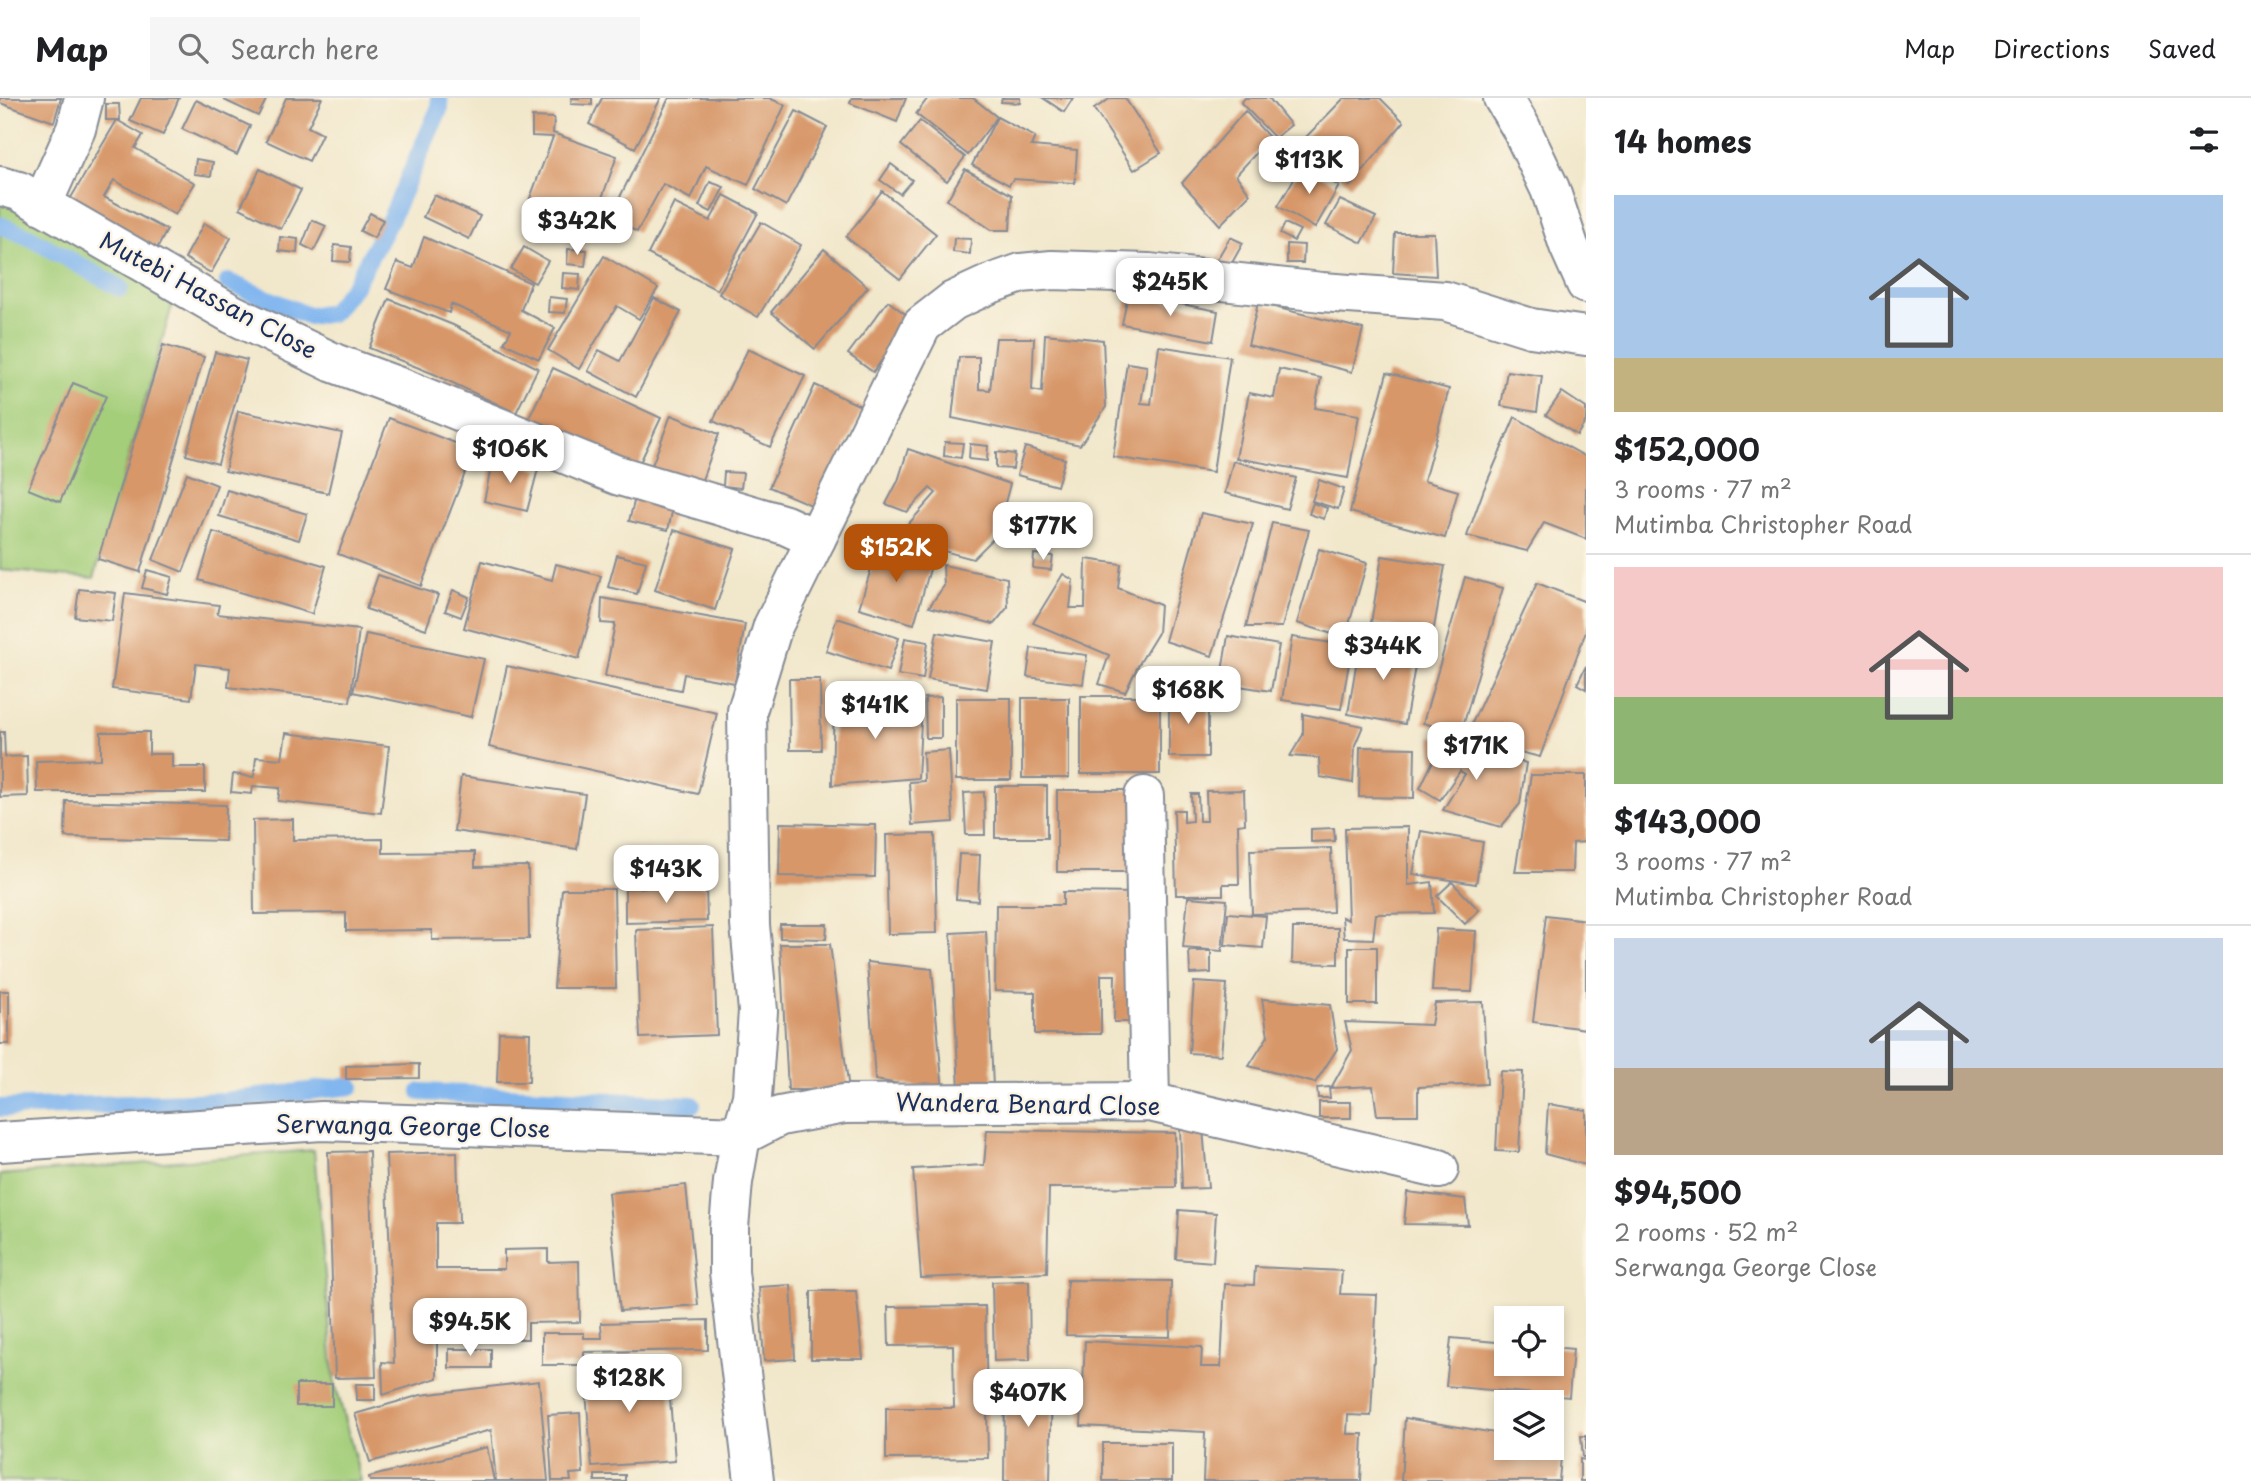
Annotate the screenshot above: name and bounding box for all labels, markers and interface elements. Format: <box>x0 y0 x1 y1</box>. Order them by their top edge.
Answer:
search box <box>150 17 640 80</box>
text: Map <box>35 23 108 73</box>
icon: search <box>174 29 212 67</box>
text: Search here <box>230 29 379 68</box>
text: Map <box>1904 30 1955 66</box>
text: Directions <box>1993 30 2110 66</box>
text: Saved <box>2148 30 2216 66</box>
text: 14 homes <box>1614 118 1752 163</box>
icon: filters <box>2185 121 2223 159</box>
pin: $113K <box>1260 136 1358 196</box>
text: $113K <box>1275 141 1343 176</box>
pin: $342K <box>528 198 626 257</box>
text: $342K <box>537 202 617 237</box>
street label: Mutebi Hassan Close <box>94 222 324 367</box>
icon: home <box>1856 240 1982 366</box>
pin: $245K <box>1121 258 1219 318</box>
text: $245K <box>1132 263 1208 298</box>
pin: $106K <box>461 426 559 485</box>
text: $152,000 <box>1614 426 1760 471</box>
text: $106K <box>472 430 548 465</box>
text: 3 rooms · 77 m² <box>1614 471 1792 506</box>
pin: $177K <box>994 503 1092 562</box>
text: Mutimba Christopher Road <box>1614 506 1913 541</box>
text: $177K <box>1009 507 1077 542</box>
pin: $152K <box>847 524 945 584</box>
text: $152K <box>860 529 932 564</box>
icon: home <box>1856 612 1982 738</box>
pin: $344K <box>1334 622 1432 682</box>
text: $344K <box>1344 627 1422 662</box>
pin: $168K <box>1139 666 1237 726</box>
text: $168K <box>1152 671 1224 706</box>
pin: $141K <box>826 682 924 741</box>
text: $141K <box>841 686 909 721</box>
pin: $171K <box>1427 722 1525 782</box>
text: $171K <box>1443 727 1509 762</box>
text: $143,000 <box>1614 798 1761 843</box>
text: 3 rooms · 77 m² <box>1614 843 1792 878</box>
pin: $143K <box>617 846 715 905</box>
text: $143K <box>630 850 702 885</box>
text: Mutimba Christopher Road <box>1614 878 1913 913</box>
icon: home <box>1856 983 1982 1109</box>
street label: Wandera Benard Close <box>895 1083 1161 1123</box>
street label: Serwanga George Close <box>276 1105 551 1145</box>
text: $94,500 <box>1614 1169 1742 1214</box>
text: 2 rooms · 52 m² <box>1614 1214 1798 1249</box>
text: Serwanga George Close <box>1614 1249 1877 1284</box>
pin: $94.5K <box>413 1298 527 1358</box>
text: $94.5K <box>429 1303 511 1338</box>
map controls <box>1494 1306 1564 1460</box>
button: locate <box>1494 1306 1564 1376</box>
pin: $128K <box>580 1354 678 1414</box>
text: $128K <box>593 1359 665 1394</box>
pin: $407K <box>979 1370 1077 1429</box>
text: $407K <box>989 1374 1067 1409</box>
button: layers <box>1494 1390 1564 1460</box>

